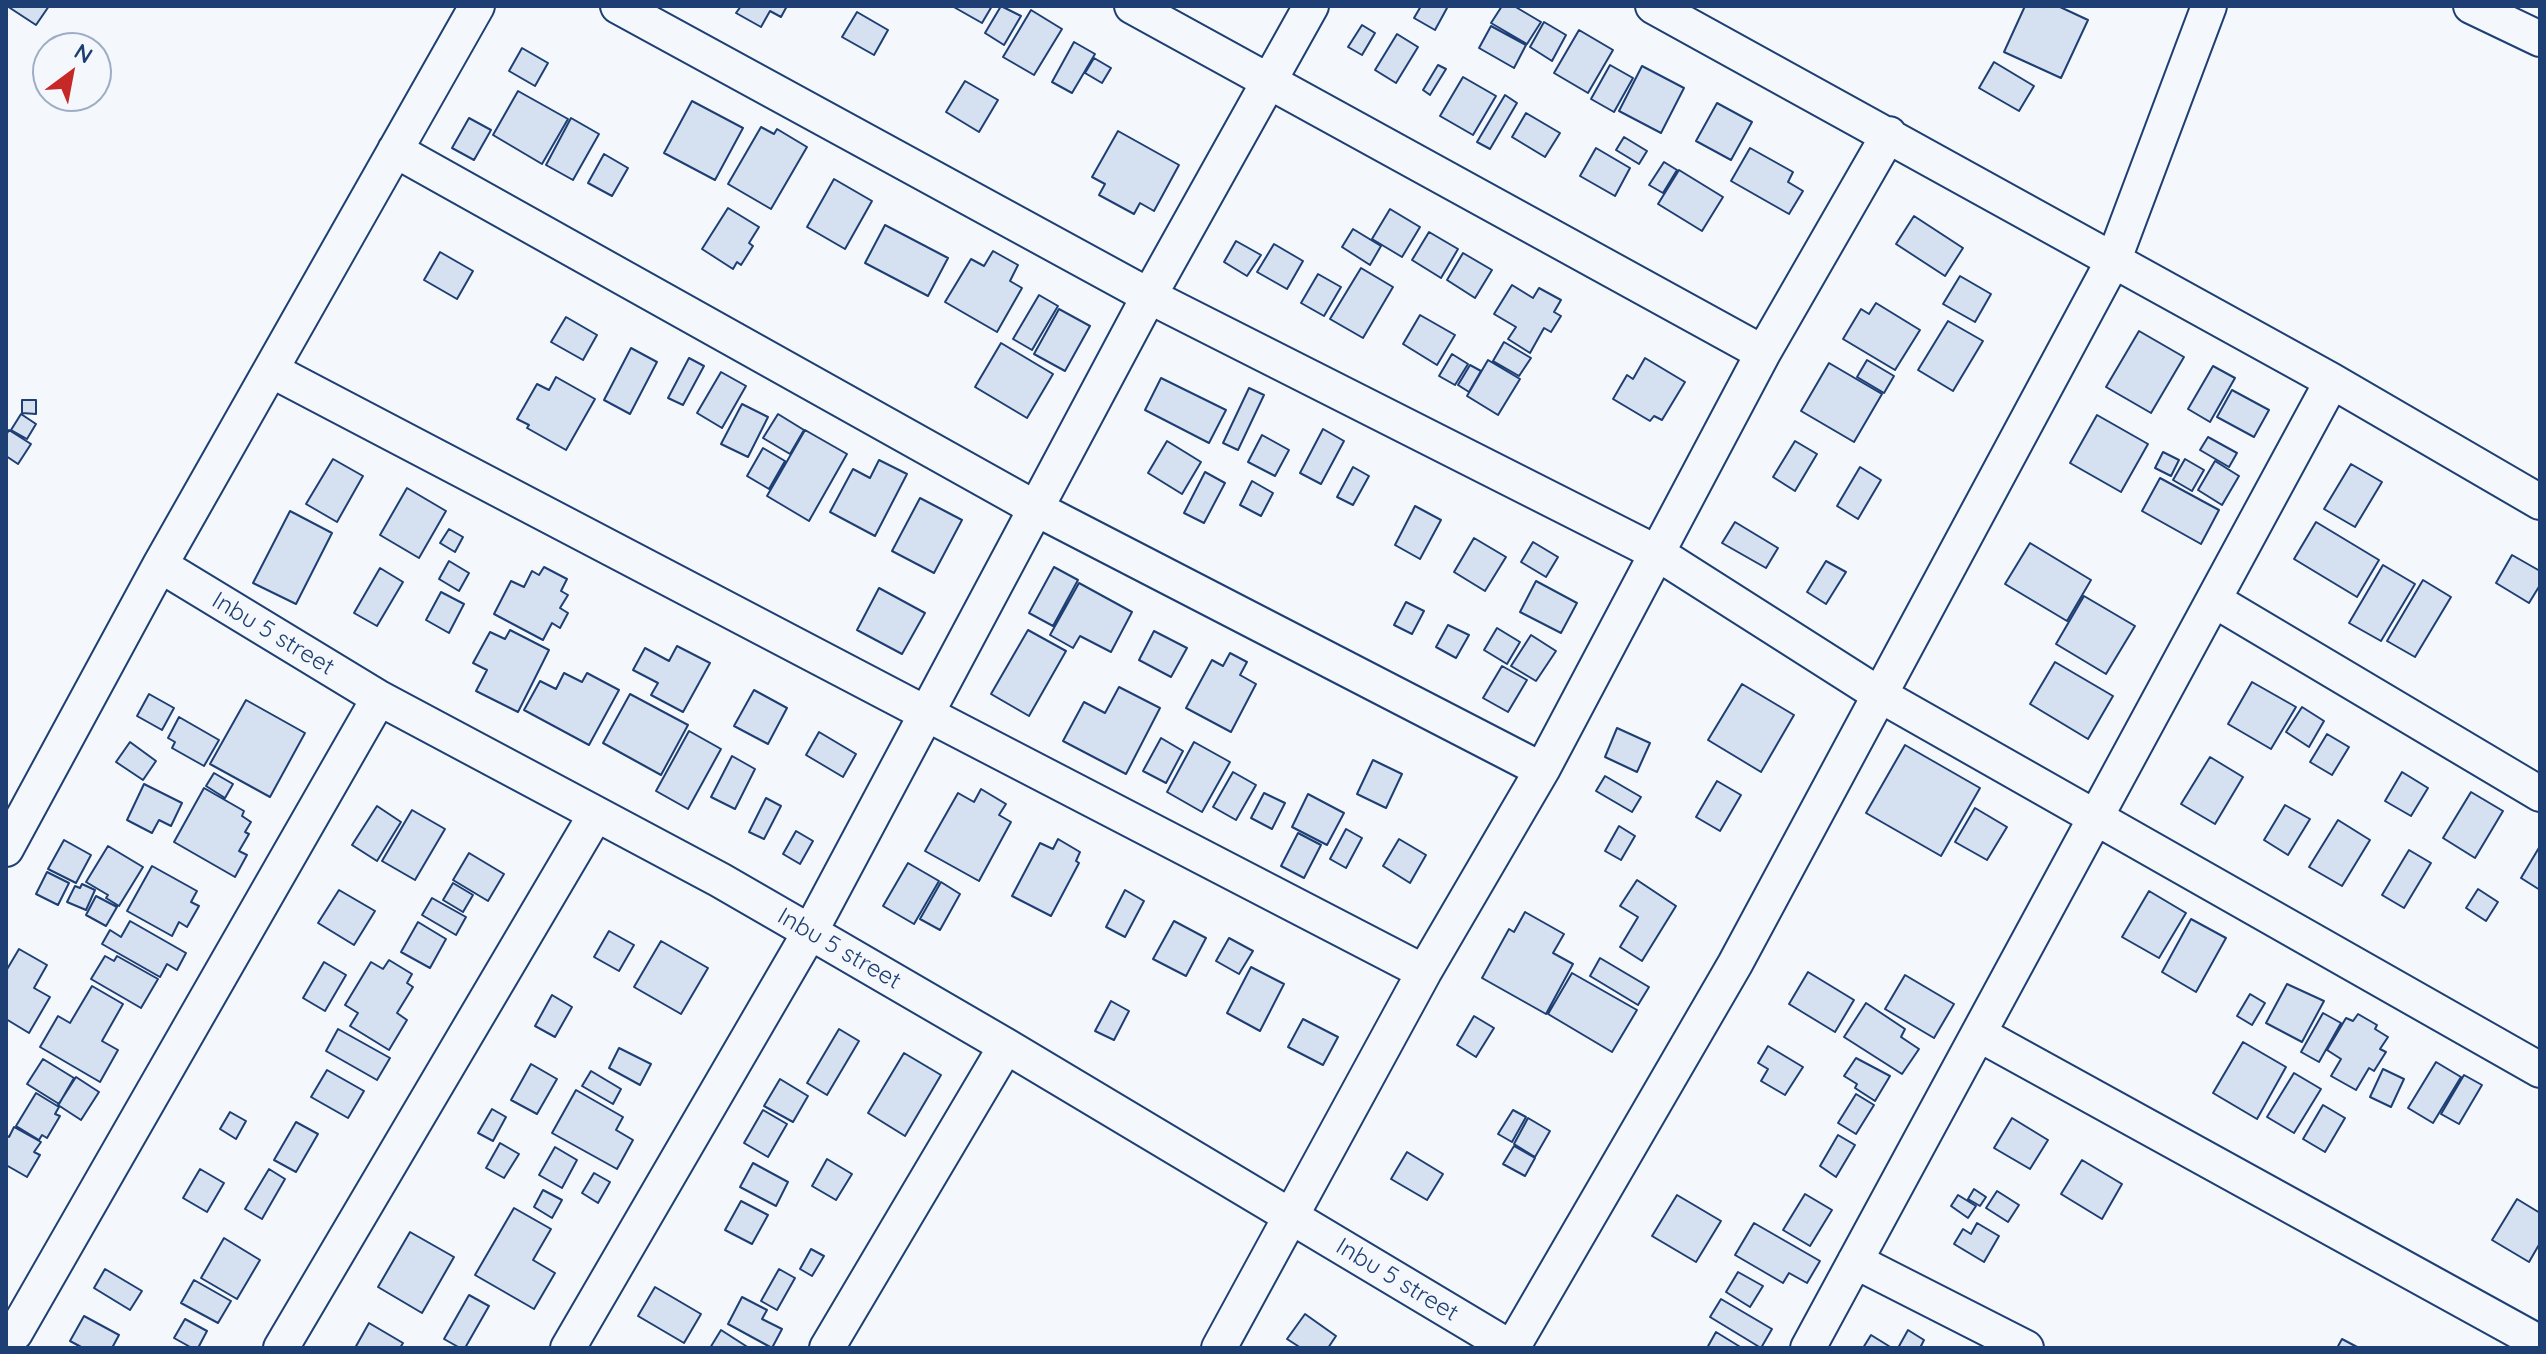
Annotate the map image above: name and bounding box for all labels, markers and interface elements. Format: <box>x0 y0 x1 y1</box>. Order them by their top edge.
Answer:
north arrow <box>32 32 112 112</box>
text: N <box>69 37 98 69</box>
street label: Inbu 5 street <box>207 586 339 682</box>
street label: Inbu 5 street <box>772 902 906 996</box>
street label: Inbu 5 street <box>1331 1232 1463 1328</box>

